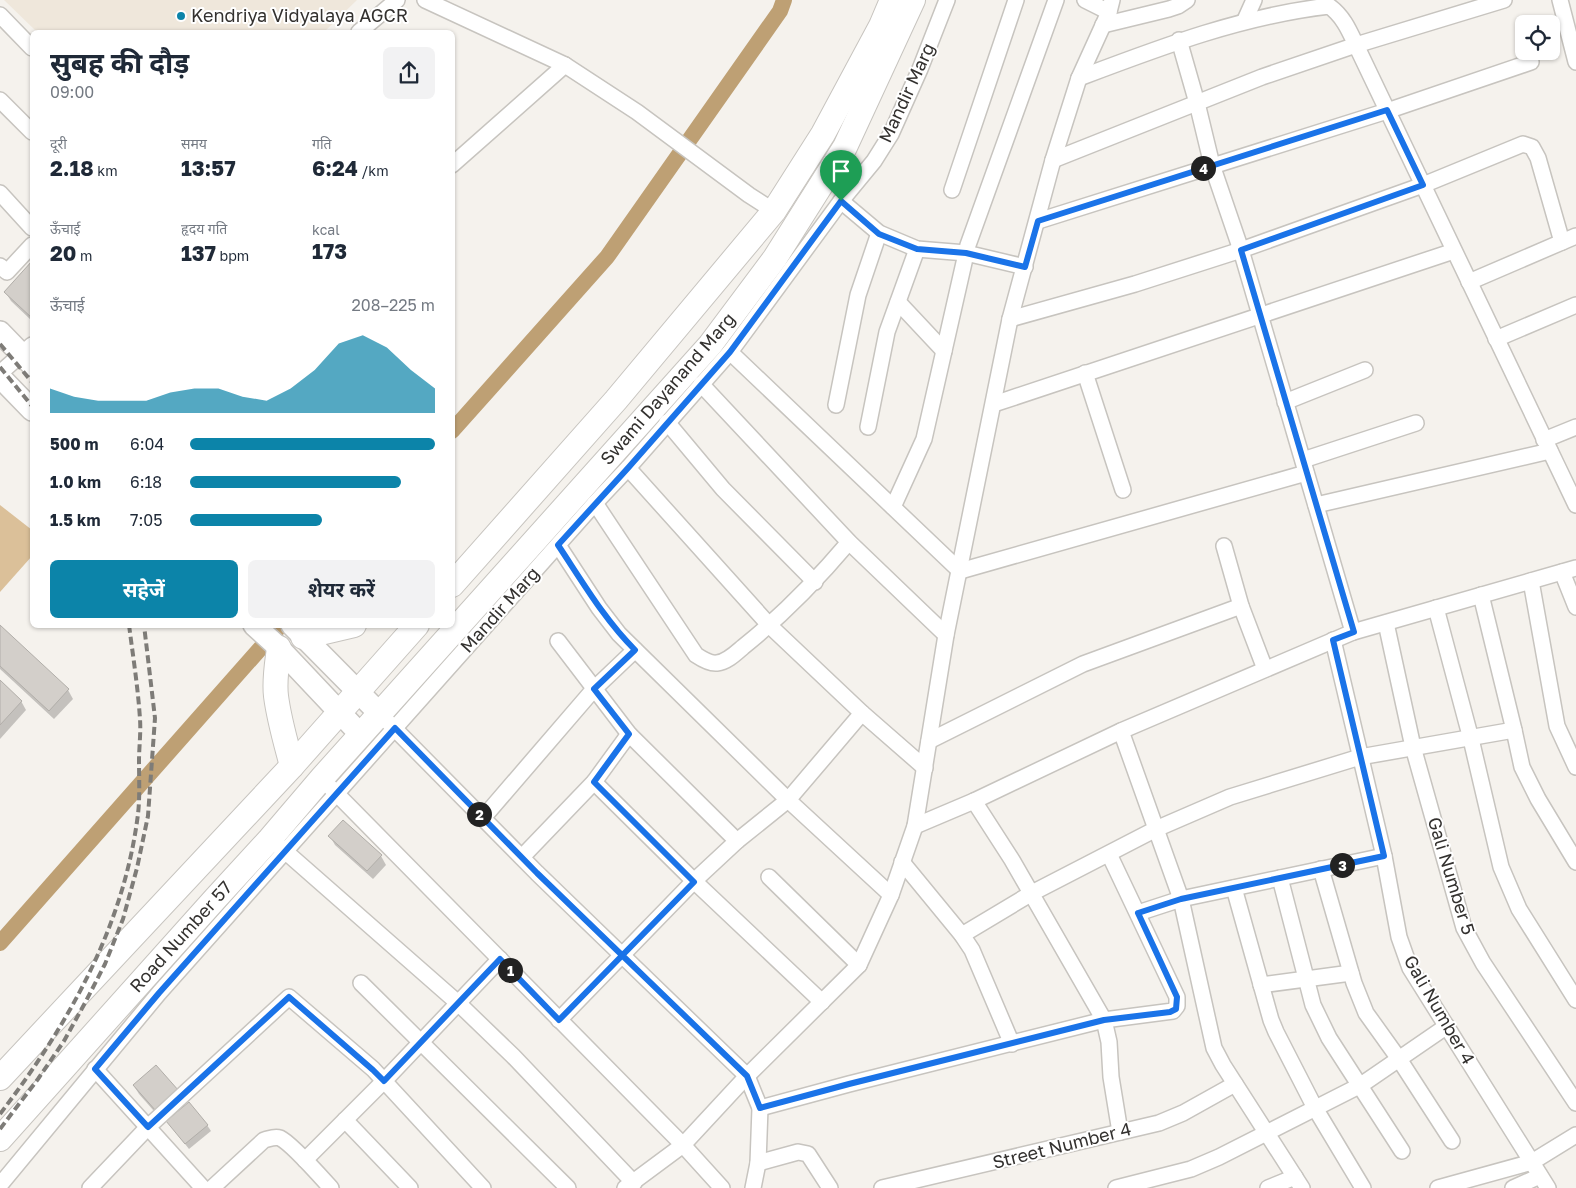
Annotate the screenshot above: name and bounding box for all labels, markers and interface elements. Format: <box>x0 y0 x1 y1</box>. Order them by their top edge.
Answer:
place label: Kendriya Vidyalaya AGCR <box>191 4 408 26</box>
marker: Kendriya Vidyalaya AGCR <box>175 10 187 22</box>
map controls <box>1515 15 1560 60</box>
button: locate <box>1515 15 1560 60</box>
street label: Mandir Marg <box>873 39 939 146</box>
text: सुबह की दौड़ <box>50 46 189 79</box>
button: share <box>383 47 435 99</box>
text: 09:00 <box>50 82 94 102</box>
text: दूरी <box>50 135 67 152</box>
text: समय <box>181 135 207 152</box>
text: गति <box>312 135 332 152</box>
pin <box>820 150 862 201</box>
text: 2.18 <box>50 155 94 181</box>
text: 13:57 <box>181 155 236 181</box>
text: 6:24 <box>312 155 358 181</box>
pin: 4 <box>1190 156 1216 180</box>
icon: arrive <box>827 157 855 185</box>
text: 4 <box>1199 160 1208 177</box>
text: km <box>94 162 118 179</box>
text: /km <box>358 162 389 179</box>
text: ऊँचाई <box>50 220 80 237</box>
text: हृदय गति <box>181 220 227 237</box>
text: kcal <box>312 221 340 238</box>
text: 173 <box>312 238 347 264</box>
text: 20 <box>50 240 76 266</box>
text: 137 <box>181 240 216 266</box>
text: m <box>76 247 92 264</box>
text: bpm <box>216 247 249 264</box>
text: ऊँचाई <box>50 295 85 315</box>
text: 208–225 m <box>352 295 435 315</box>
street label: Swami Dayanand Marg <box>595 308 739 469</box>
text: 500 m <box>50 434 99 454</box>
text: 6:04 <box>130 434 164 454</box>
text: 1.0 km <box>50 472 101 492</box>
text: 6:18 <box>130 472 162 492</box>
text: 1.5 km <box>50 510 100 530</box>
text: 7:05 <box>130 510 162 530</box>
button: सहेजें <box>50 560 238 618</box>
button: शेयर करें <box>248 560 435 618</box>
street label: Mandir Marg <box>455 562 543 657</box>
pin: 2 <box>466 802 492 826</box>
text: 2 <box>475 806 484 823</box>
street label: Gali Number 5 <box>1424 814 1480 937</box>
pin: 3 <box>1330 852 1354 878</box>
text: 3 <box>1338 857 1347 874</box>
street label: Road Number 57 <box>125 876 236 996</box>
street label: Gali Number 4 <box>1400 951 1480 1068</box>
pin: 1 <box>498 958 522 982</box>
text: 1 <box>507 962 514 979</box>
street label: Street Number 4 <box>990 1117 1133 1173</box>

